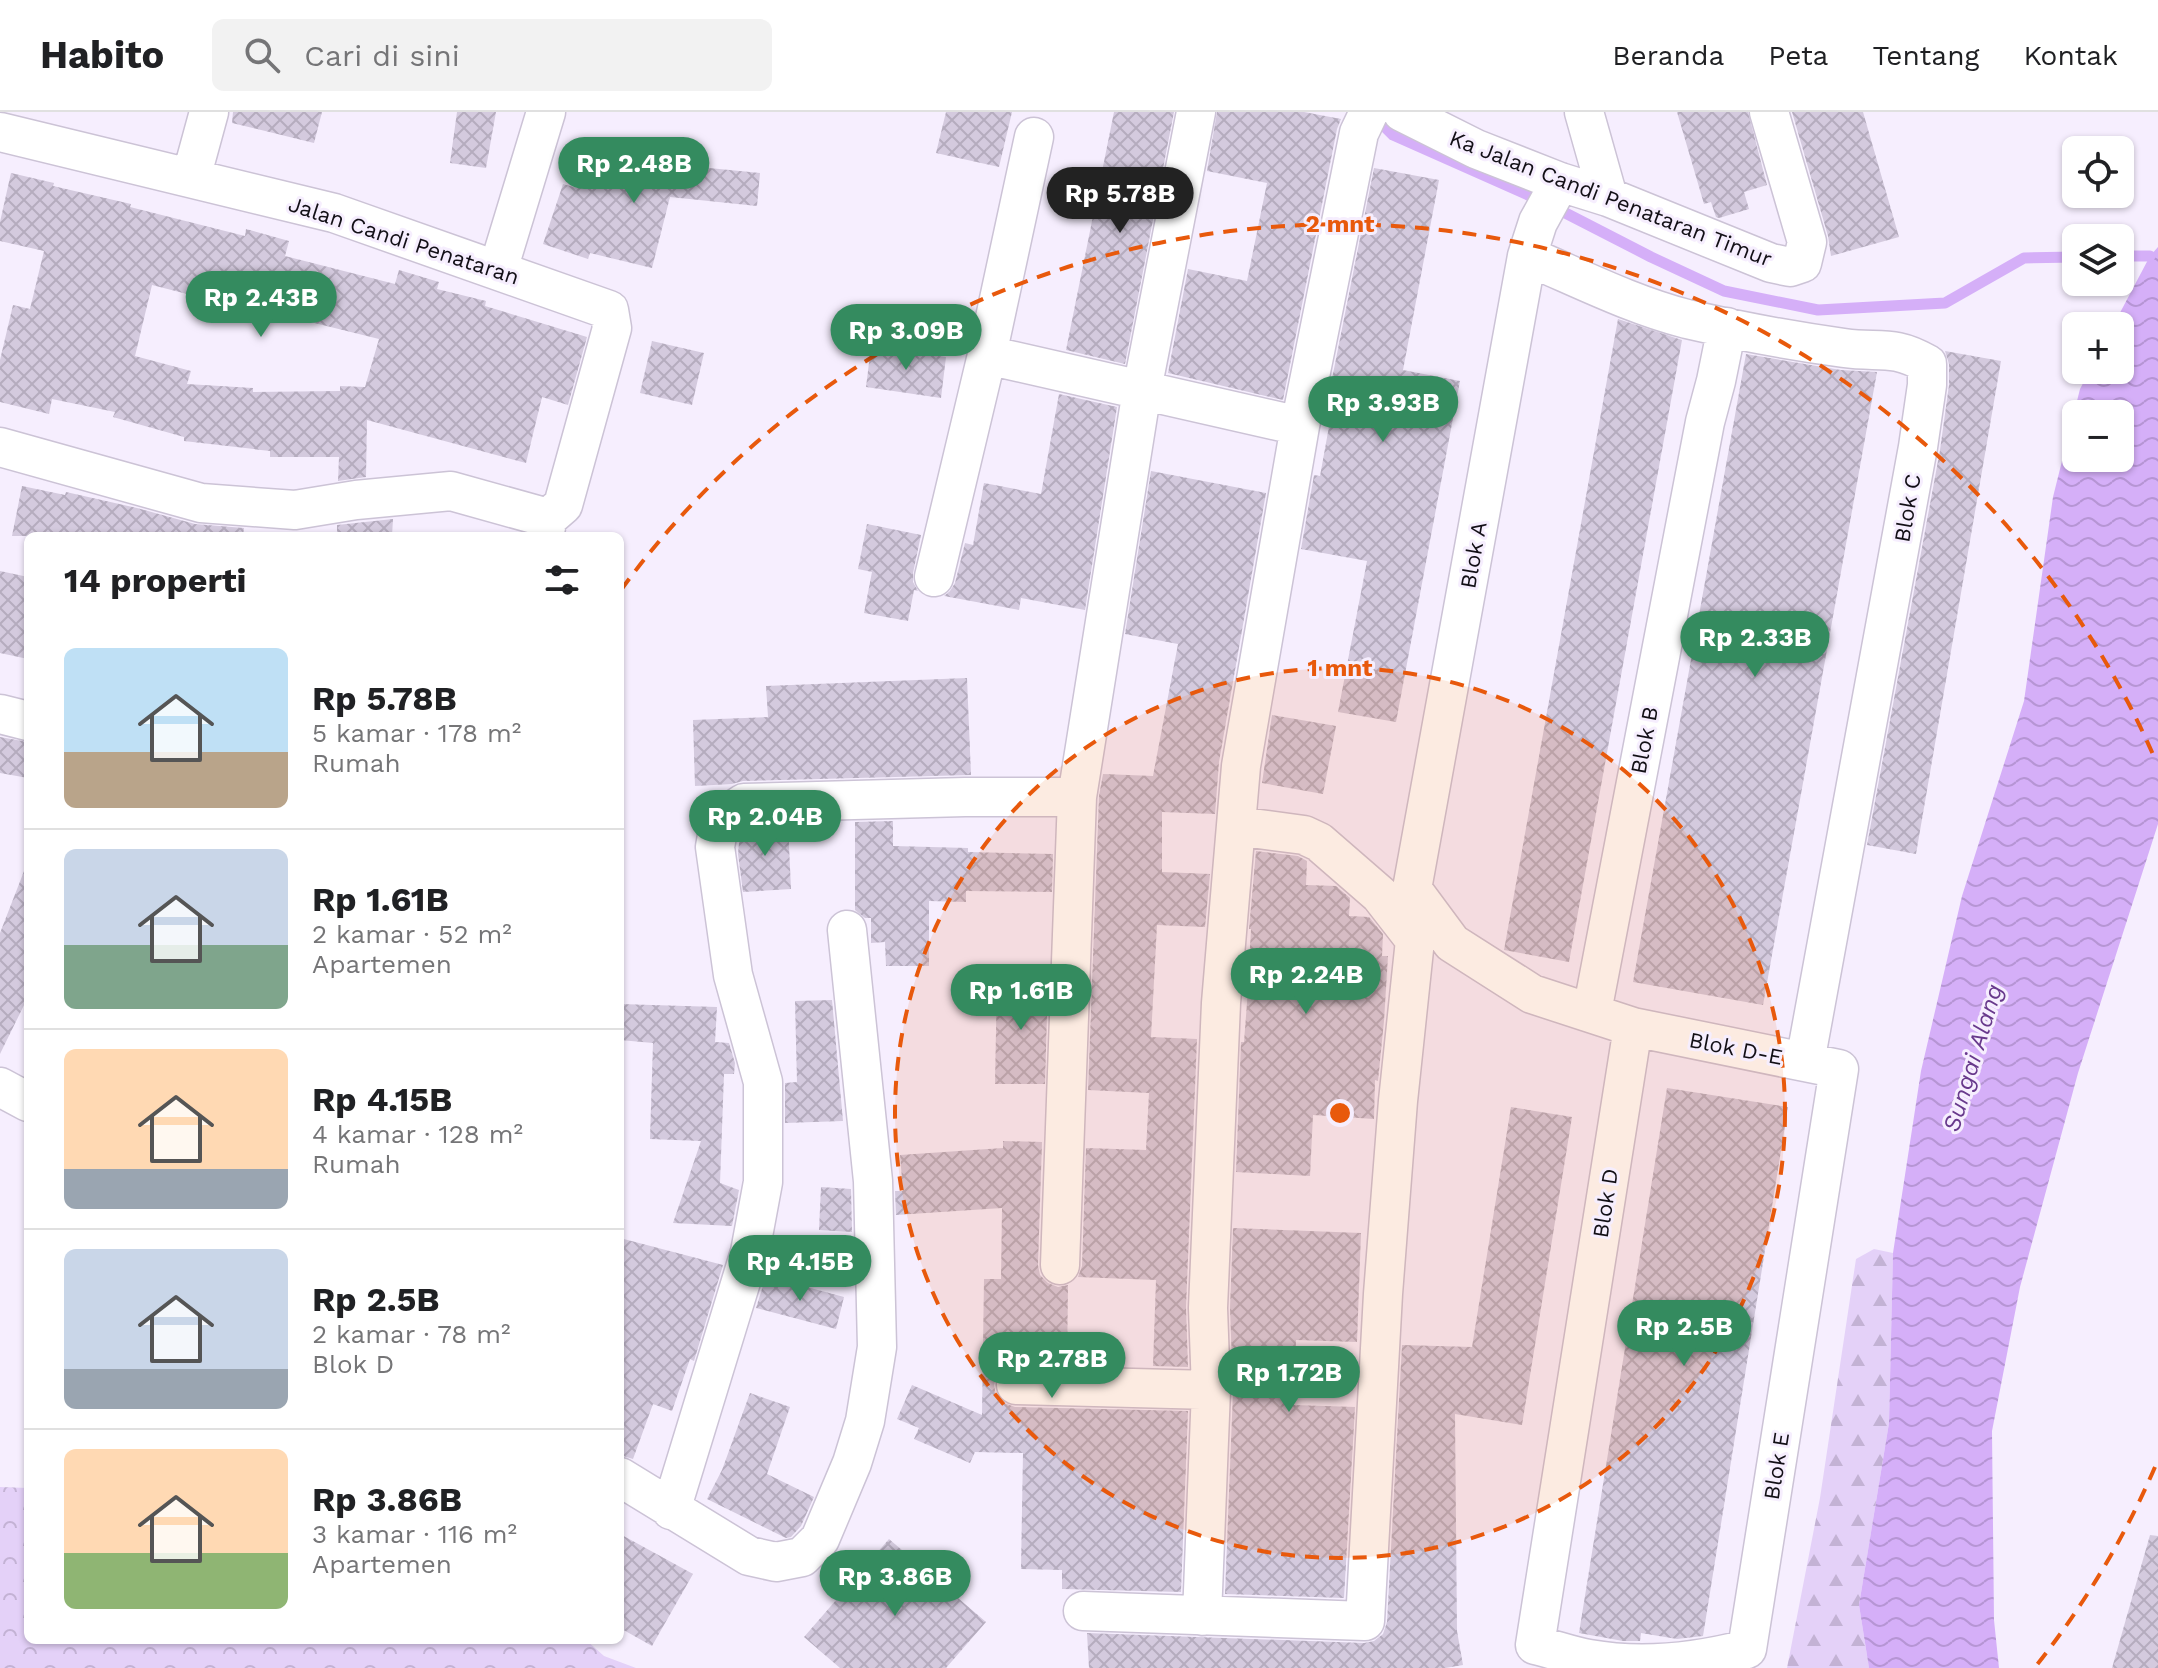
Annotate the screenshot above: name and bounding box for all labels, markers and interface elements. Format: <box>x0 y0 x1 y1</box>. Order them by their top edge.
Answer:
search box <box>212 19 772 91</box>
text: Habito <box>40 33 164 77</box>
icon: search <box>240 33 284 77</box>
text: Cari di sini <box>304 38 460 73</box>
text: Beranda <box>1612 39 1724 72</box>
text: Peta <box>1768 39 1828 72</box>
text: Tentang <box>1872 39 1979 72</box>
text: Kontak <box>2023 39 2118 72</box>
street label: Ka Jalan Candi Penataran Timur <box>1446 125 1776 272</box>
map controls <box>2062 136 2134 472</box>
button: locate <box>2062 136 2134 208</box>
pin: Rp 2.48B <box>551 137 717 205</box>
text: Rp 2.48B <box>576 148 692 178</box>
pin: Rp 5.78B <box>1037 167 1203 235</box>
text: Rp 5.78B <box>1065 178 1175 208</box>
street label: Jalan Candi Penataran <box>285 191 522 290</box>
text: 2 mnt <box>1305 210 1375 238</box>
button: layers <box>2062 224 2134 296</box>
pin: Rp 2.43B <box>178 271 344 339</box>
text: Rp 2.43B <box>204 282 318 312</box>
pin: Rp 3.09B <box>823 304 989 372</box>
button: + <box>2062 312 2134 384</box>
text: Rp 3.09B <box>849 315 963 345</box>
pin: Rp 3.93B <box>1300 376 1466 444</box>
text: Rp 3.93B <box>1326 387 1440 417</box>
button: − <box>2062 400 2134 472</box>
street label: Blok C <box>1889 472 1926 544</box>
street label: Blok A <box>1455 520 1492 590</box>
icon: filters <box>540 558 584 602</box>
text: 14 properti <box>64 560 246 600</box>
pin: Rp 2.33B <box>1672 611 1838 679</box>
text: Rp 2.33B <box>1698 622 1812 652</box>
text: 1 mnt <box>1307 654 1373 682</box>
text: Rp 5.78B <box>312 678 457 718</box>
icon: home <box>128 680 224 776</box>
street label: Blok B <box>1626 704 1663 776</box>
text: 5 kamar · 178 m² <box>312 718 521 748</box>
text: Rumah <box>312 748 401 778</box>
pin: Rp 2.04B <box>682 790 848 858</box>
text: Rp 2.04B <box>707 801 823 831</box>
text: Rp 1.61B <box>312 879 449 919</box>
icon: home <box>128 881 224 977</box>
text: 2 kamar · 52 m² <box>312 919 512 949</box>
pin: Rp 2.24B <box>1223 948 1389 1016</box>
text: Apartemen <box>312 949 452 979</box>
text: Rp 2.24B <box>1249 959 1363 989</box>
pin: Rp 1.61B <box>938 964 1104 1032</box>
text: Rp 1.61B <box>969 975 1073 1005</box>
water label: Sungai Alang <box>1937 981 2009 1135</box>
street label: Blok D-E <box>1687 1027 1785 1070</box>
text: Rp 4.15B <box>312 1079 452 1119</box>
icon: home <box>128 1081 224 1177</box>
centre of rings <box>1326 1099 1354 1127</box>
text: 4 kamar · 128 m² <box>312 1119 523 1149</box>
text: Rumah <box>312 1149 401 1179</box>
street label: Blok D <box>1588 1167 1623 1239</box>
pin: Rp 4.15B <box>717 1235 883 1303</box>
text: Rp 4.15B <box>746 1246 854 1276</box>
text: Rp 2.5B <box>312 1279 440 1319</box>
icon: home <box>128 1281 224 1377</box>
pin: Rp 2.5B <box>1610 1300 1758 1368</box>
text: Rp 2.5B <box>1635 1311 1733 1341</box>
text: 2 kamar · 78 m² <box>312 1319 511 1349</box>
pin: Rp 2.78B <box>969 1332 1135 1400</box>
text: Rp 2.78B <box>996 1343 1108 1373</box>
pin: Rp 1.72B <box>1206 1346 1372 1414</box>
text: Blok D <box>312 1349 394 1379</box>
text: Rp 1.72B <box>1236 1357 1342 1387</box>
street label: Blok E <box>1759 1431 1794 1502</box>
text: Rp 3.86B <box>312 1479 462 1519</box>
icon: home <box>128 1481 224 1577</box>
text: 3 kamar · 116 m² <box>312 1519 517 1549</box>
text: Apartemen <box>312 1549 452 1579</box>
pin: Rp 3.86B <box>812 1550 978 1618</box>
text: Rp 3.86B <box>838 1561 952 1591</box>

